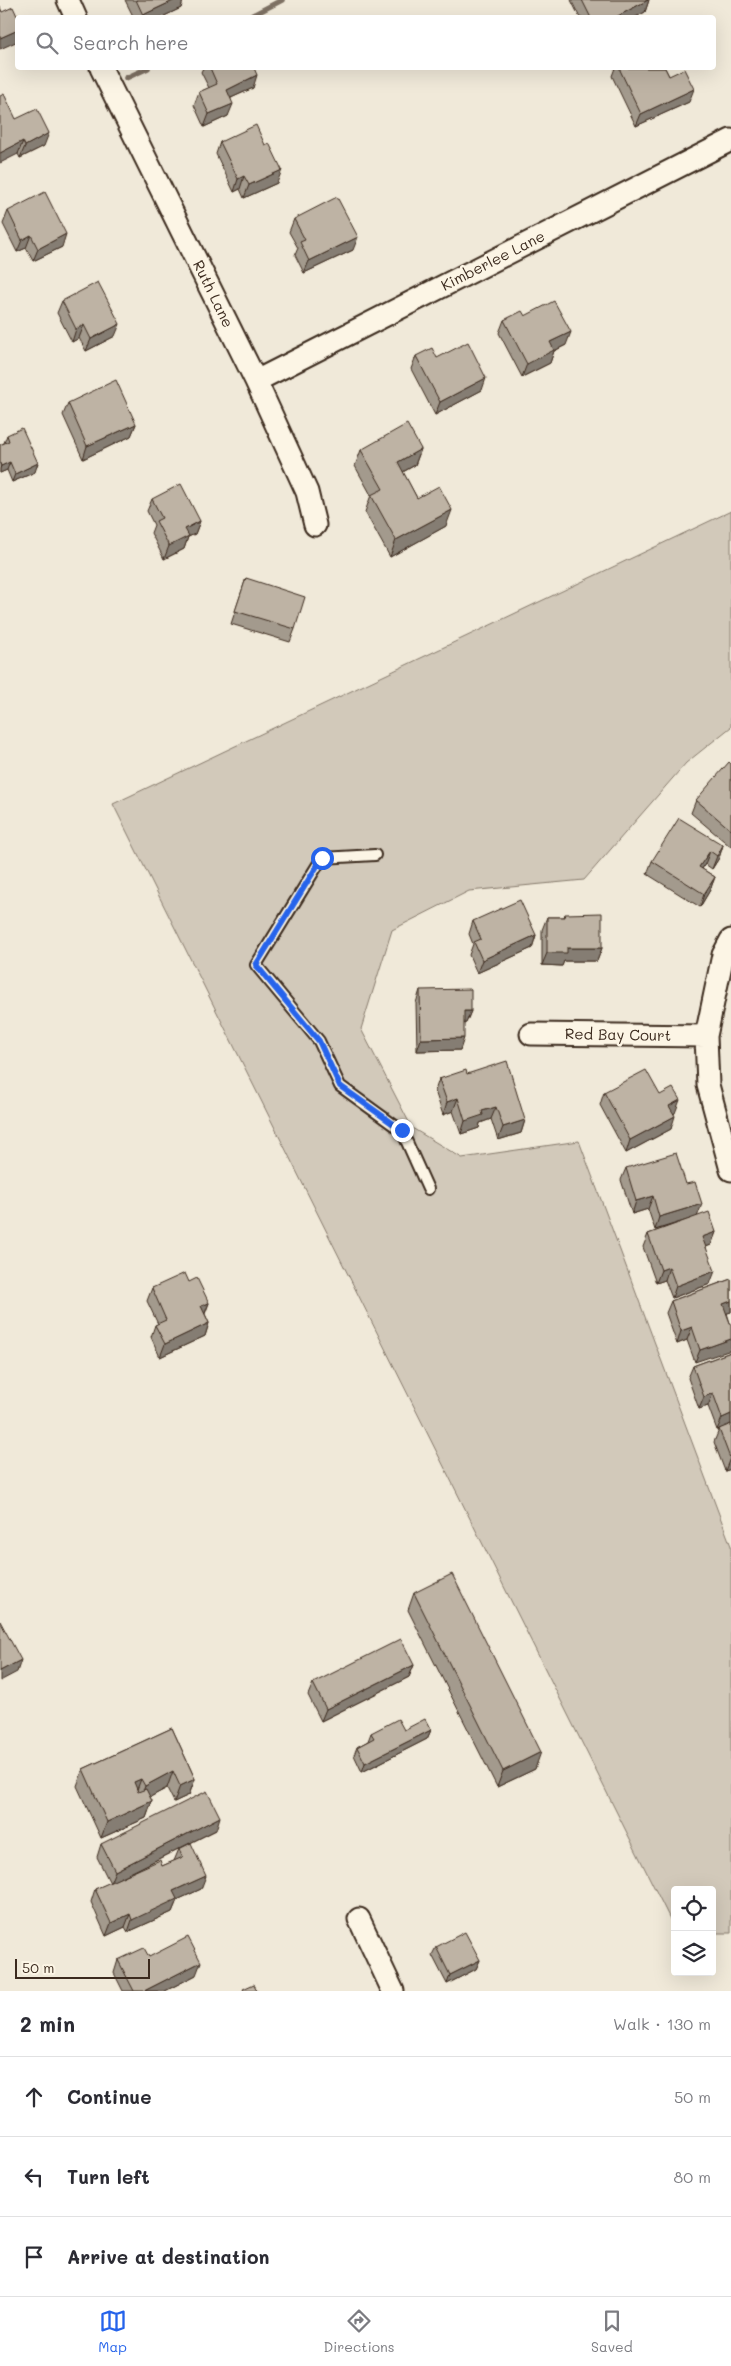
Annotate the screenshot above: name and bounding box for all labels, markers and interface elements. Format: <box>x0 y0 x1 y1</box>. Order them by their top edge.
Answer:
search box <box>15 15 716 70</box>
icon: search <box>33 29 61 57</box>
text: Search here <box>73 30 189 55</box>
street label: Kimberlee Lane <box>437 225 548 295</box>
street label: Ruth Lane <box>189 257 239 331</box>
route start <box>311 847 334 870</box>
street label: Red Bay Court <box>565 1023 671 1045</box>
route end <box>391 1119 414 1142</box>
map controls <box>671 1886 716 1976</box>
button: locate <box>671 1886 716 1931</box>
button: layers <box>671 1931 716 1976</box>
scale bar <box>15 1956 150 1979</box>
text: 50 m <box>22 1958 54 1977</box>
text: 2 min <box>20 2010 75 2037</box>
text: Walk · 130 m <box>613 2013 711 2034</box>
icon: ahead <box>20 2083 48 2111</box>
text: Continue <box>67 2084 152 2109</box>
text: 50 m <box>674 2086 711 2107</box>
icon: left <box>20 2163 48 2191</box>
text: Turn left <box>67 2164 150 2189</box>
text: 80 m <box>674 2166 711 2187</box>
icon: arrive <box>20 2243 48 2271</box>
text: Arrive at destination <box>67 2244 270 2269</box>
tab: Map <box>98 2307 127 2356</box>
tab: Directions <box>323 2307 395 2356</box>
tab: Saved <box>591 2307 633 2356</box>

